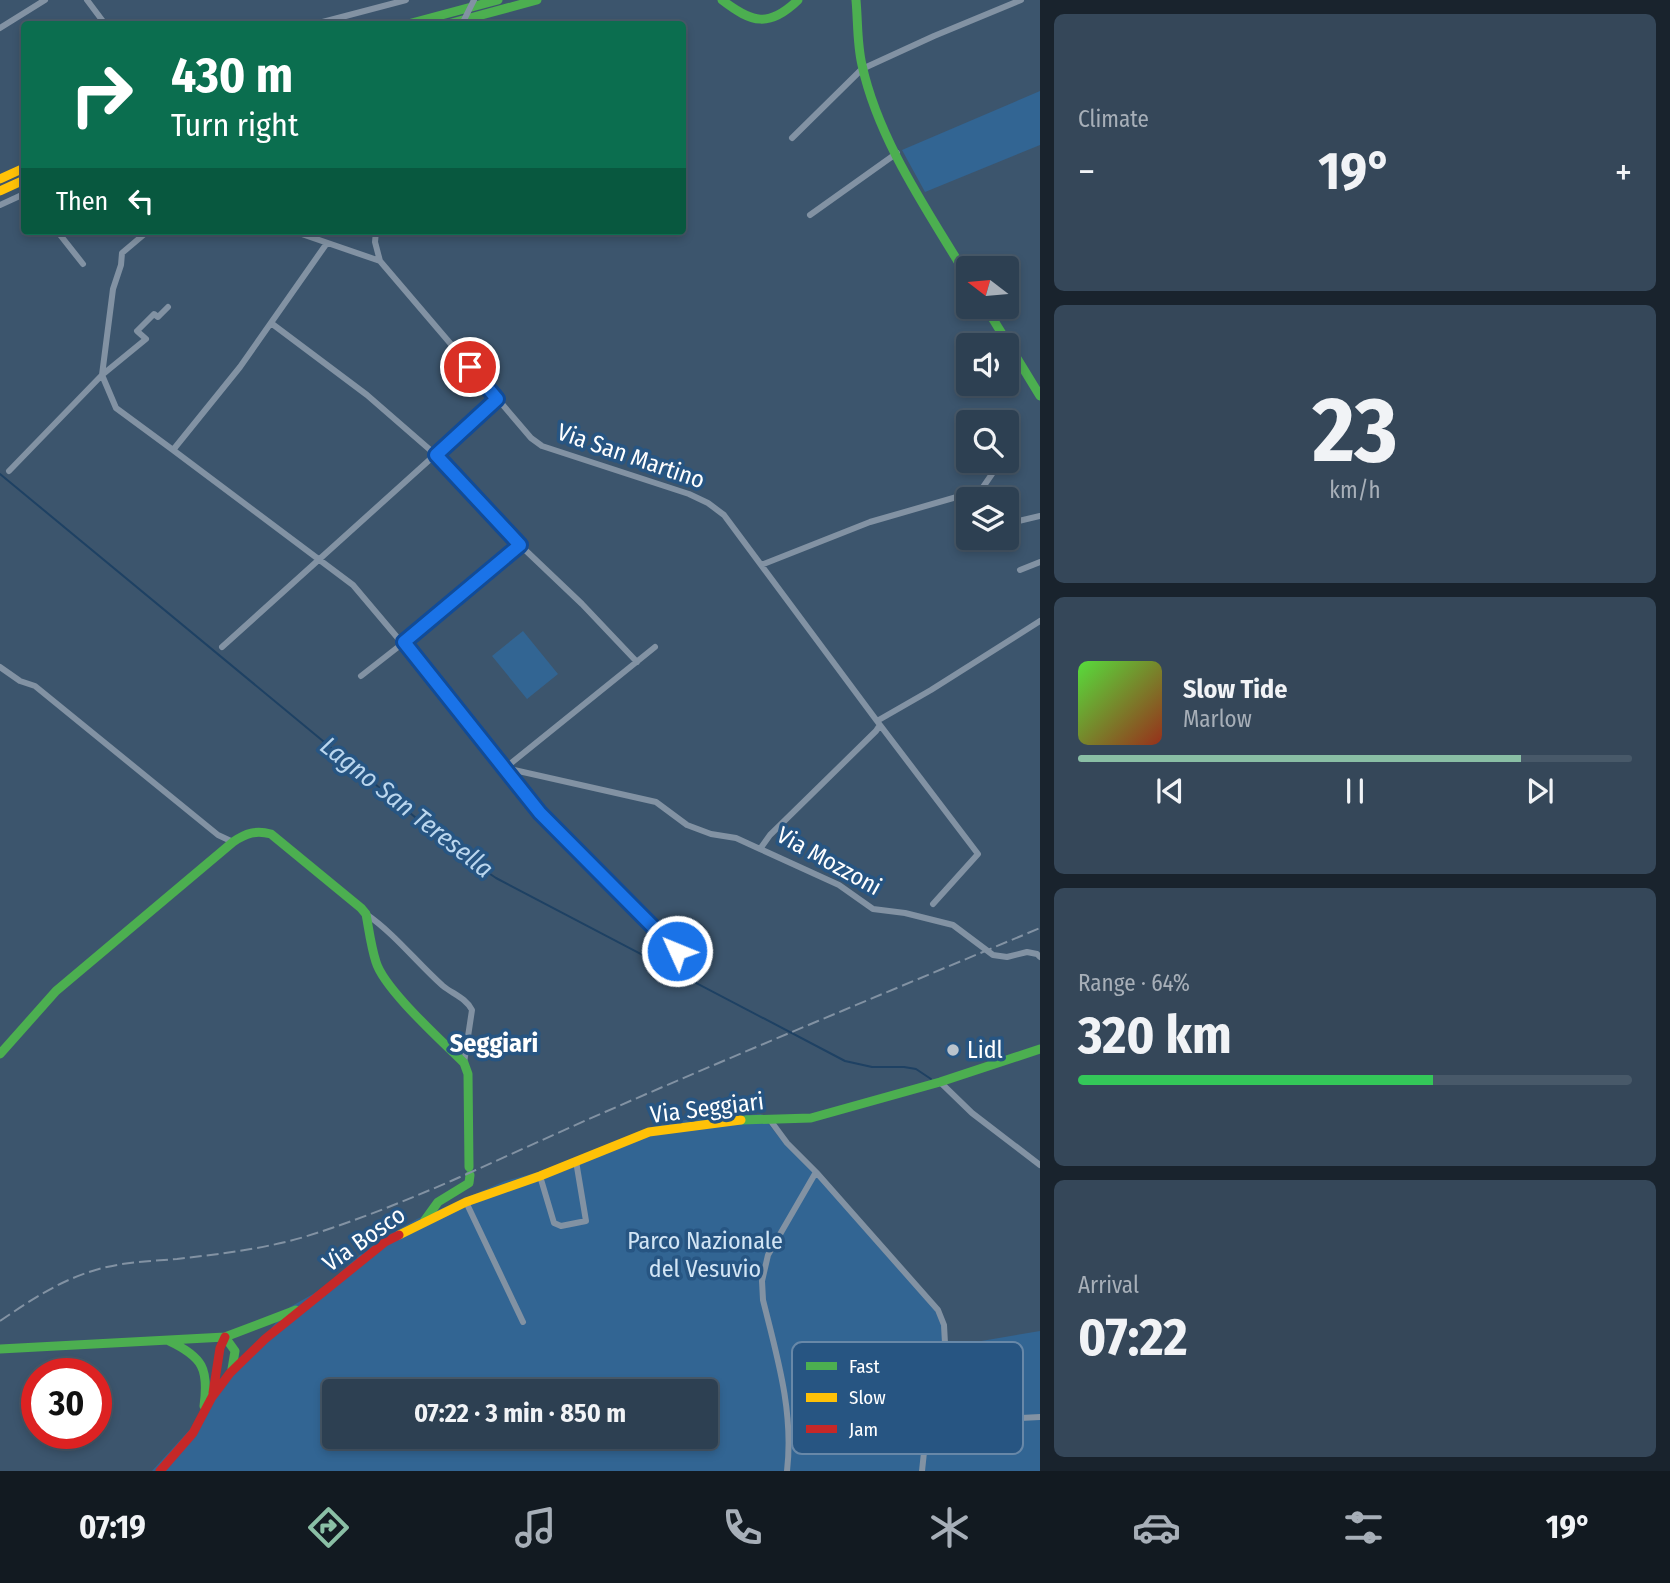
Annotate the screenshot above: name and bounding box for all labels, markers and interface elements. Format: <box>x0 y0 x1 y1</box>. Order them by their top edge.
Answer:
text: 430 m <box>171 46 293 105</box>
icon: right <box>56 49 147 140</box>
text: Climate <box>1078 105 1149 133</box>
text: Turn right <box>171 106 298 144</box>
text: 19° <box>1318 140 1392 203</box>
text: − <box>1078 149 1095 195</box>
text: + <box>1615 149 1632 195</box>
icon: left <box>122 182 160 220</box>
text: Then <box>56 186 108 217</box>
north arrow <box>956 256 1018 318</box>
map controls <box>956 256 1019 550</box>
button: sound <box>956 333 1019 396</box>
pin <box>440 337 500 397</box>
icon: arrive <box>451 348 489 386</box>
text: 23 <box>1312 376 1398 485</box>
button: search <box>956 410 1019 473</box>
street label: Via San Martino <box>554 418 708 494</box>
text: km/h <box>1329 476 1381 504</box>
button: layers <box>956 487 1019 550</box>
text: Slow Tide <box>1183 674 1287 705</box>
text: Marlow <box>1183 705 1252 733</box>
water label: Lagno San Teresella <box>314 730 499 884</box>
icon: previous <box>1151 772 1189 810</box>
icon: pause <box>1336 772 1374 810</box>
icon: next <box>1521 772 1559 810</box>
street label: Via Mozzoni <box>772 821 886 901</box>
position arrow <box>640 914 714 988</box>
text: Range · 64% <box>1078 969 1190 997</box>
text: 320 km <box>1078 1004 1232 1067</box>
district label: Seggiari <box>450 1028 538 1059</box>
place label: Lidl <box>967 1036 1003 1064</box>
marker: Lidl <box>945 1042 961 1058</box>
street label: Via Seggiari <box>649 1087 765 1129</box>
street label: Via Bosco <box>317 1201 411 1277</box>
park label: Parco Nazionale del Vesuvio <box>627 1227 783 1283</box>
text: Arrival <box>1078 1271 1139 1299</box>
text: 07:22 <box>1078 1306 1188 1369</box>
legend <box>792 1342 1023 1454</box>
text: Fast <box>849 1355 880 1378</box>
speed limit sign: 30 <box>21 1358 112 1449</box>
text: Slow <box>849 1386 886 1409</box>
text: 07:22 · 3 min · 850 m <box>414 1398 626 1429</box>
text: Jam <box>849 1418 878 1441</box>
icon: directions <box>304 1503 353 1552</box>
icon: music <box>511 1503 560 1552</box>
icon: phone <box>718 1503 767 1552</box>
icon: climate <box>925 1503 974 1552</box>
icon: car <box>1132 1503 1181 1552</box>
icon: filters <box>1339 1503 1388 1552</box>
text: 07:19 <box>79 1508 146 1546</box>
text: 19° <box>1546 1508 1591 1546</box>

